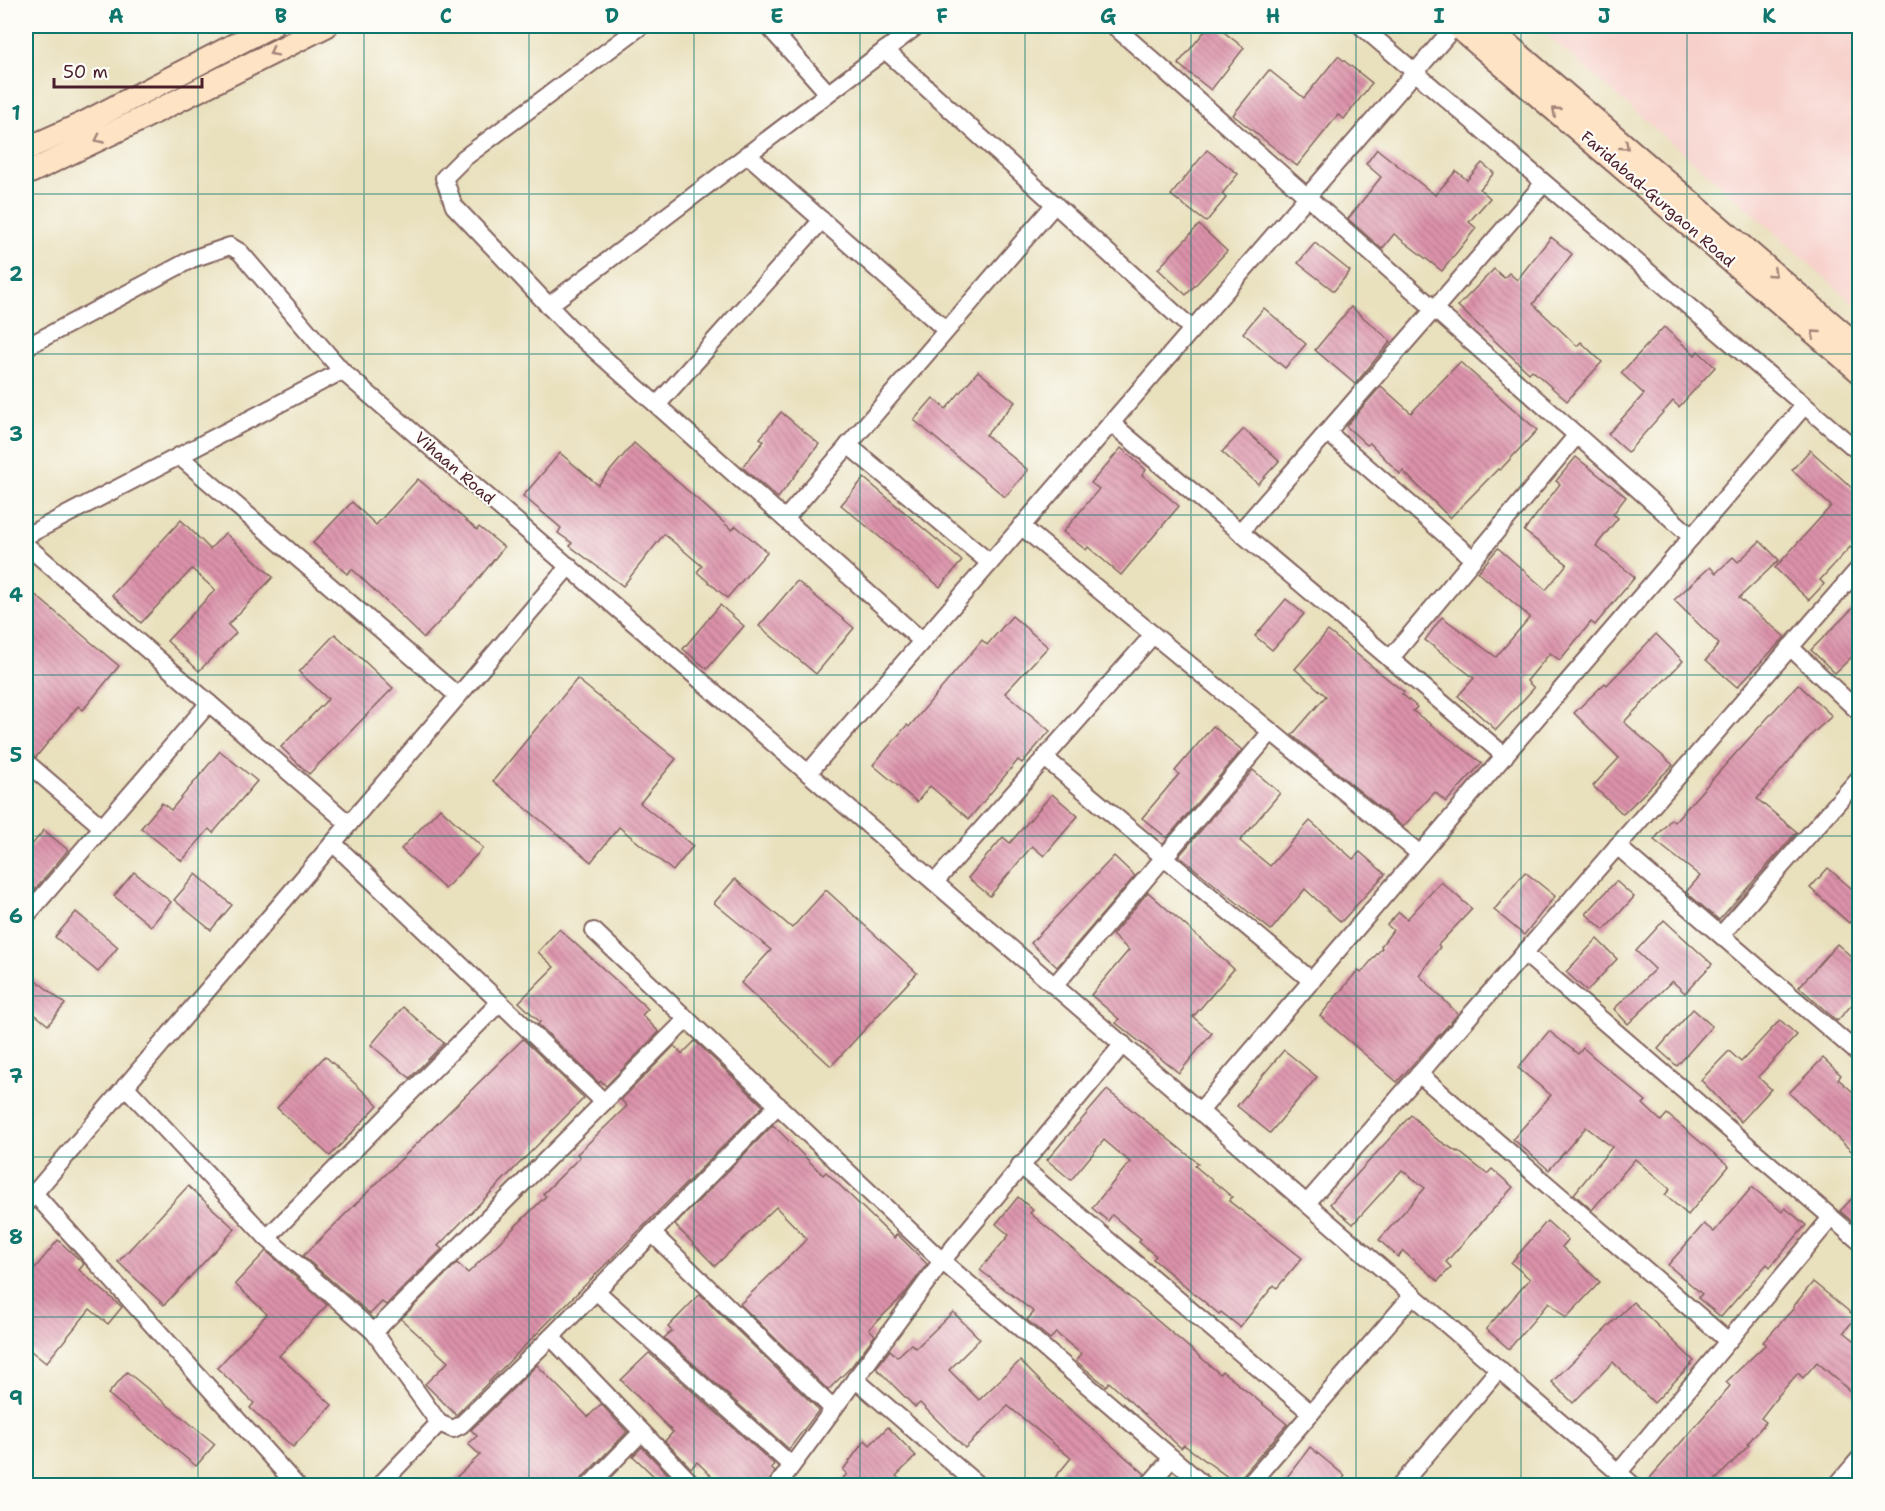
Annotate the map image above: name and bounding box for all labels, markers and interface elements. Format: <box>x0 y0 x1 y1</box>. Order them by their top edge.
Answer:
text: A <box>108 3 124 29</box>
text: B <box>275 3 287 29</box>
text: C <box>440 3 452 29</box>
text: D <box>605 3 619 29</box>
text: E <box>770 3 784 29</box>
text: F <box>936 3 948 29</box>
text: G <box>1100 3 1116 29</box>
text: H <box>1266 3 1280 29</box>
text: I <box>1433 3 1445 29</box>
text: J <box>1598 3 1611 29</box>
text: K <box>1762 3 1776 29</box>
one-way arrow <box>269 45 280 56</box>
scale bar <box>54 51 202 89</box>
text: 50 m <box>63 60 108 84</box>
text: 1 <box>11 100 21 126</box>
one-way arrow <box>1552 107 1563 118</box>
street label: Faridabad-Gurgaon Road <box>1577 126 1739 272</box>
one-way arrow <box>95 132 106 144</box>
one-way arrow <box>1618 139 1629 150</box>
text: 2 <box>9 261 23 287</box>
one-way arrow <box>1766 266 1777 277</box>
one-way arrow <box>1811 330 1822 341</box>
text: 3 <box>9 421 23 447</box>
street label: Vihaan Road <box>410 427 500 509</box>
text: 4 <box>9 582 23 608</box>
text: 5 <box>10 742 22 768</box>
text: 6 <box>9 903 23 929</box>
text: 7 <box>9 1063 23 1089</box>
text: 8 <box>9 1224 23 1250</box>
text: 9 <box>9 1385 23 1411</box>

